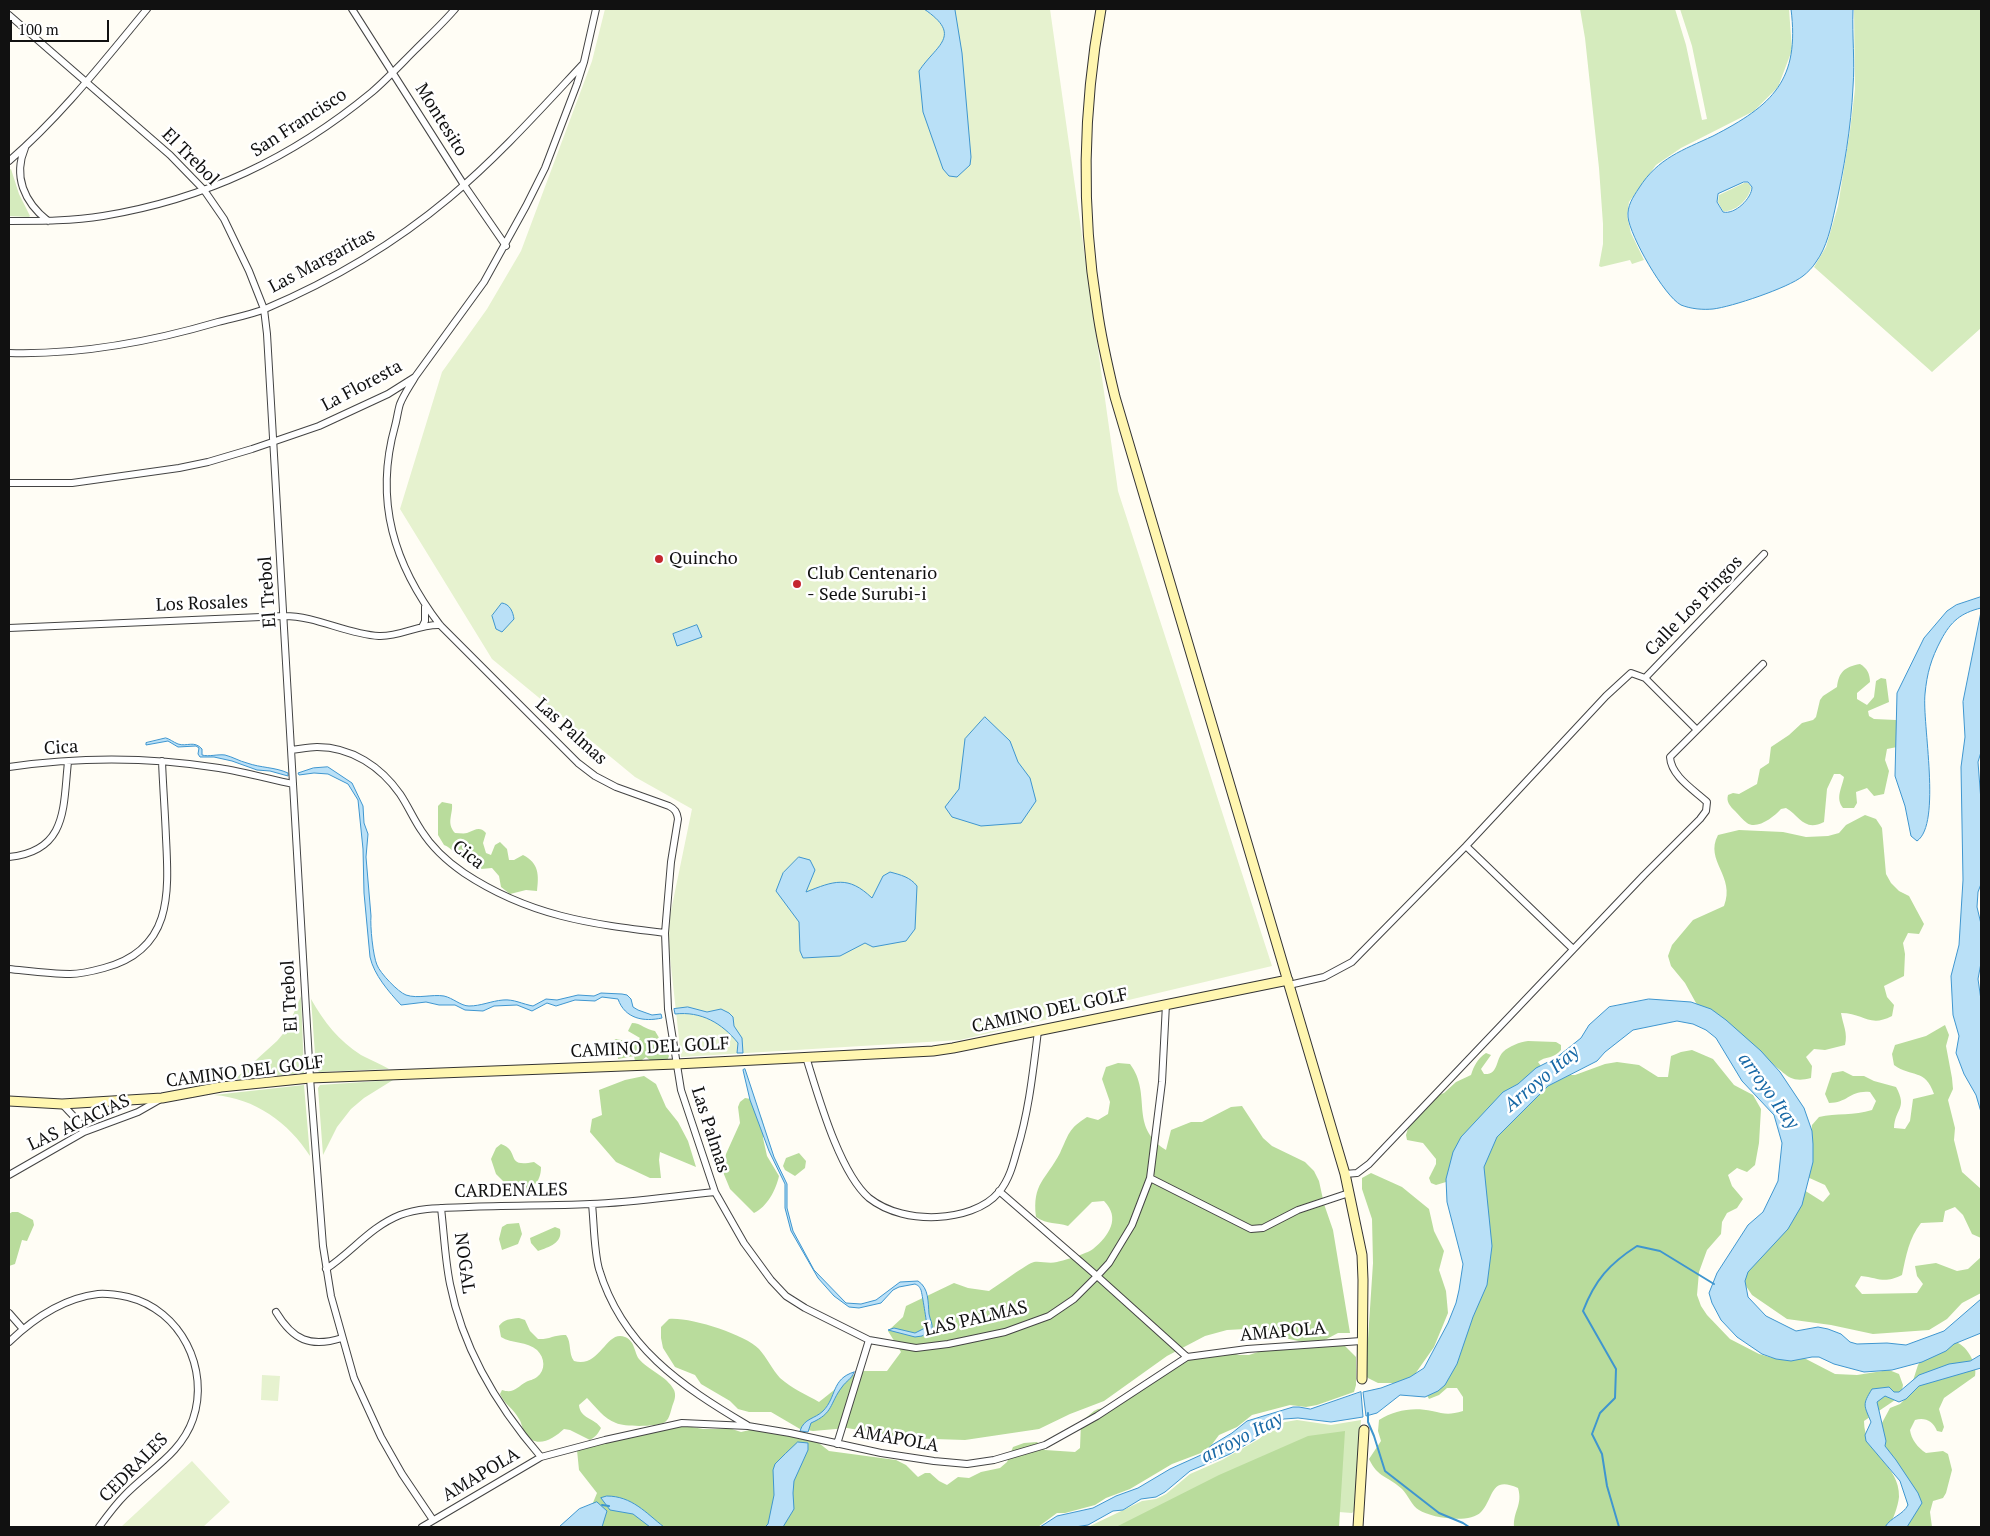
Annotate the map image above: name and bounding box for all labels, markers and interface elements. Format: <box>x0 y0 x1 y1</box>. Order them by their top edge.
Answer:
scale bar <box>12 10 111 42</box>
text: 100 m <box>18 19 59 39</box>
street label: Montesito <box>410 80 472 160</box>
street label: San Francisco <box>247 84 351 162</box>
street label: El Trebol <box>157 124 223 190</box>
street label: Las Margaritas <box>265 224 379 298</box>
street label: La Floresta <box>318 356 406 416</box>
place label: Quincho <box>669 548 738 570</box>
street label: Calle Los Pingos <box>1641 551 1747 661</box>
marker: Quincho <box>653 553 665 565</box>
street label: El Trebol <box>255 555 281 629</box>
place label: Club Centenario - Sede Surubi-i <box>807 563 937 606</box>
marker: Club Centenario - Sede Surubi-i <box>791 578 803 590</box>
street label: Los Rosales <box>156 592 248 616</box>
street label: Las Palmas <box>531 694 611 770</box>
street label: Cica <box>43 736 79 760</box>
street label: Cica <box>448 836 488 874</box>
street label: El Trebol <box>277 959 303 1033</box>
street label: CAMINO DEL GOLF <box>970 984 1130 1038</box>
street label: CAMINO DEL GOLF <box>570 1033 730 1063</box>
water label: Arroyo Itay <box>1500 1041 1584 1117</box>
water label: arroyo Itay <box>1733 1048 1803 1134</box>
street label: CAMINO DEL GOLF <box>165 1052 325 1092</box>
street label: Las Palmas <box>686 1084 734 1176</box>
street label: LAS ACACIAS <box>25 1090 133 1156</box>
street label: CARDENALES <box>454 1179 568 1203</box>
street label: NOGAL <box>449 1231 479 1295</box>
street label: LAS PALMAS <box>922 1297 1030 1341</box>
street label: AMAPOLA <box>1239 1317 1327 1347</box>
water label: arroyo Itay <box>1197 1408 1287 1468</box>
street label: AMAPOLA <box>852 1421 940 1457</box>
street label: CEDRALES <box>95 1429 173 1507</box>
street label: AMAPOLA <box>439 1444 523 1506</box>

